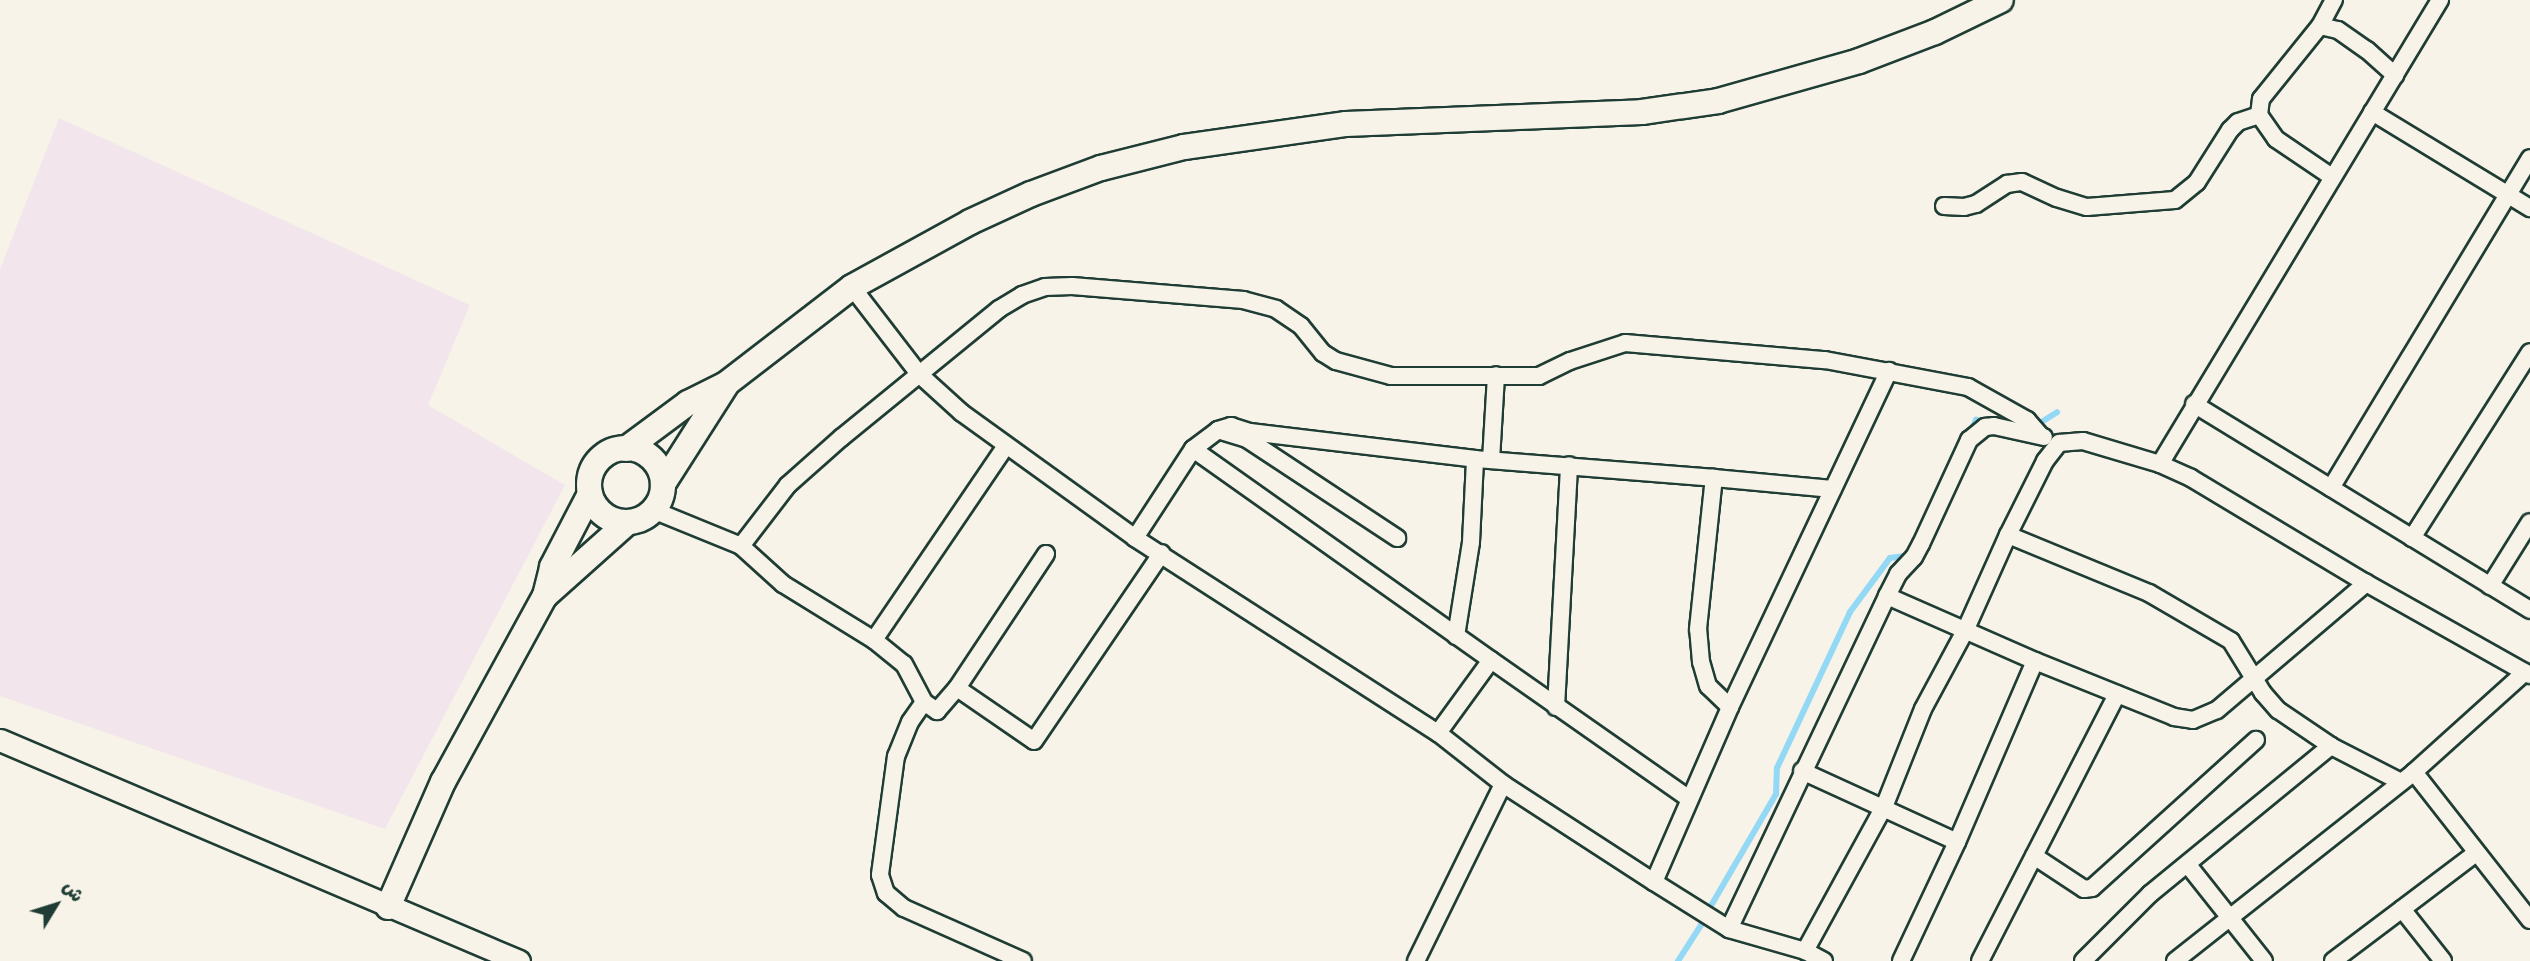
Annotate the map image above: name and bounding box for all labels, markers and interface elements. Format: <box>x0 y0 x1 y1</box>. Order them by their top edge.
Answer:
north arrow <box>21 870 91 940</box>
text: ش <box>57 876 89 908</box>

